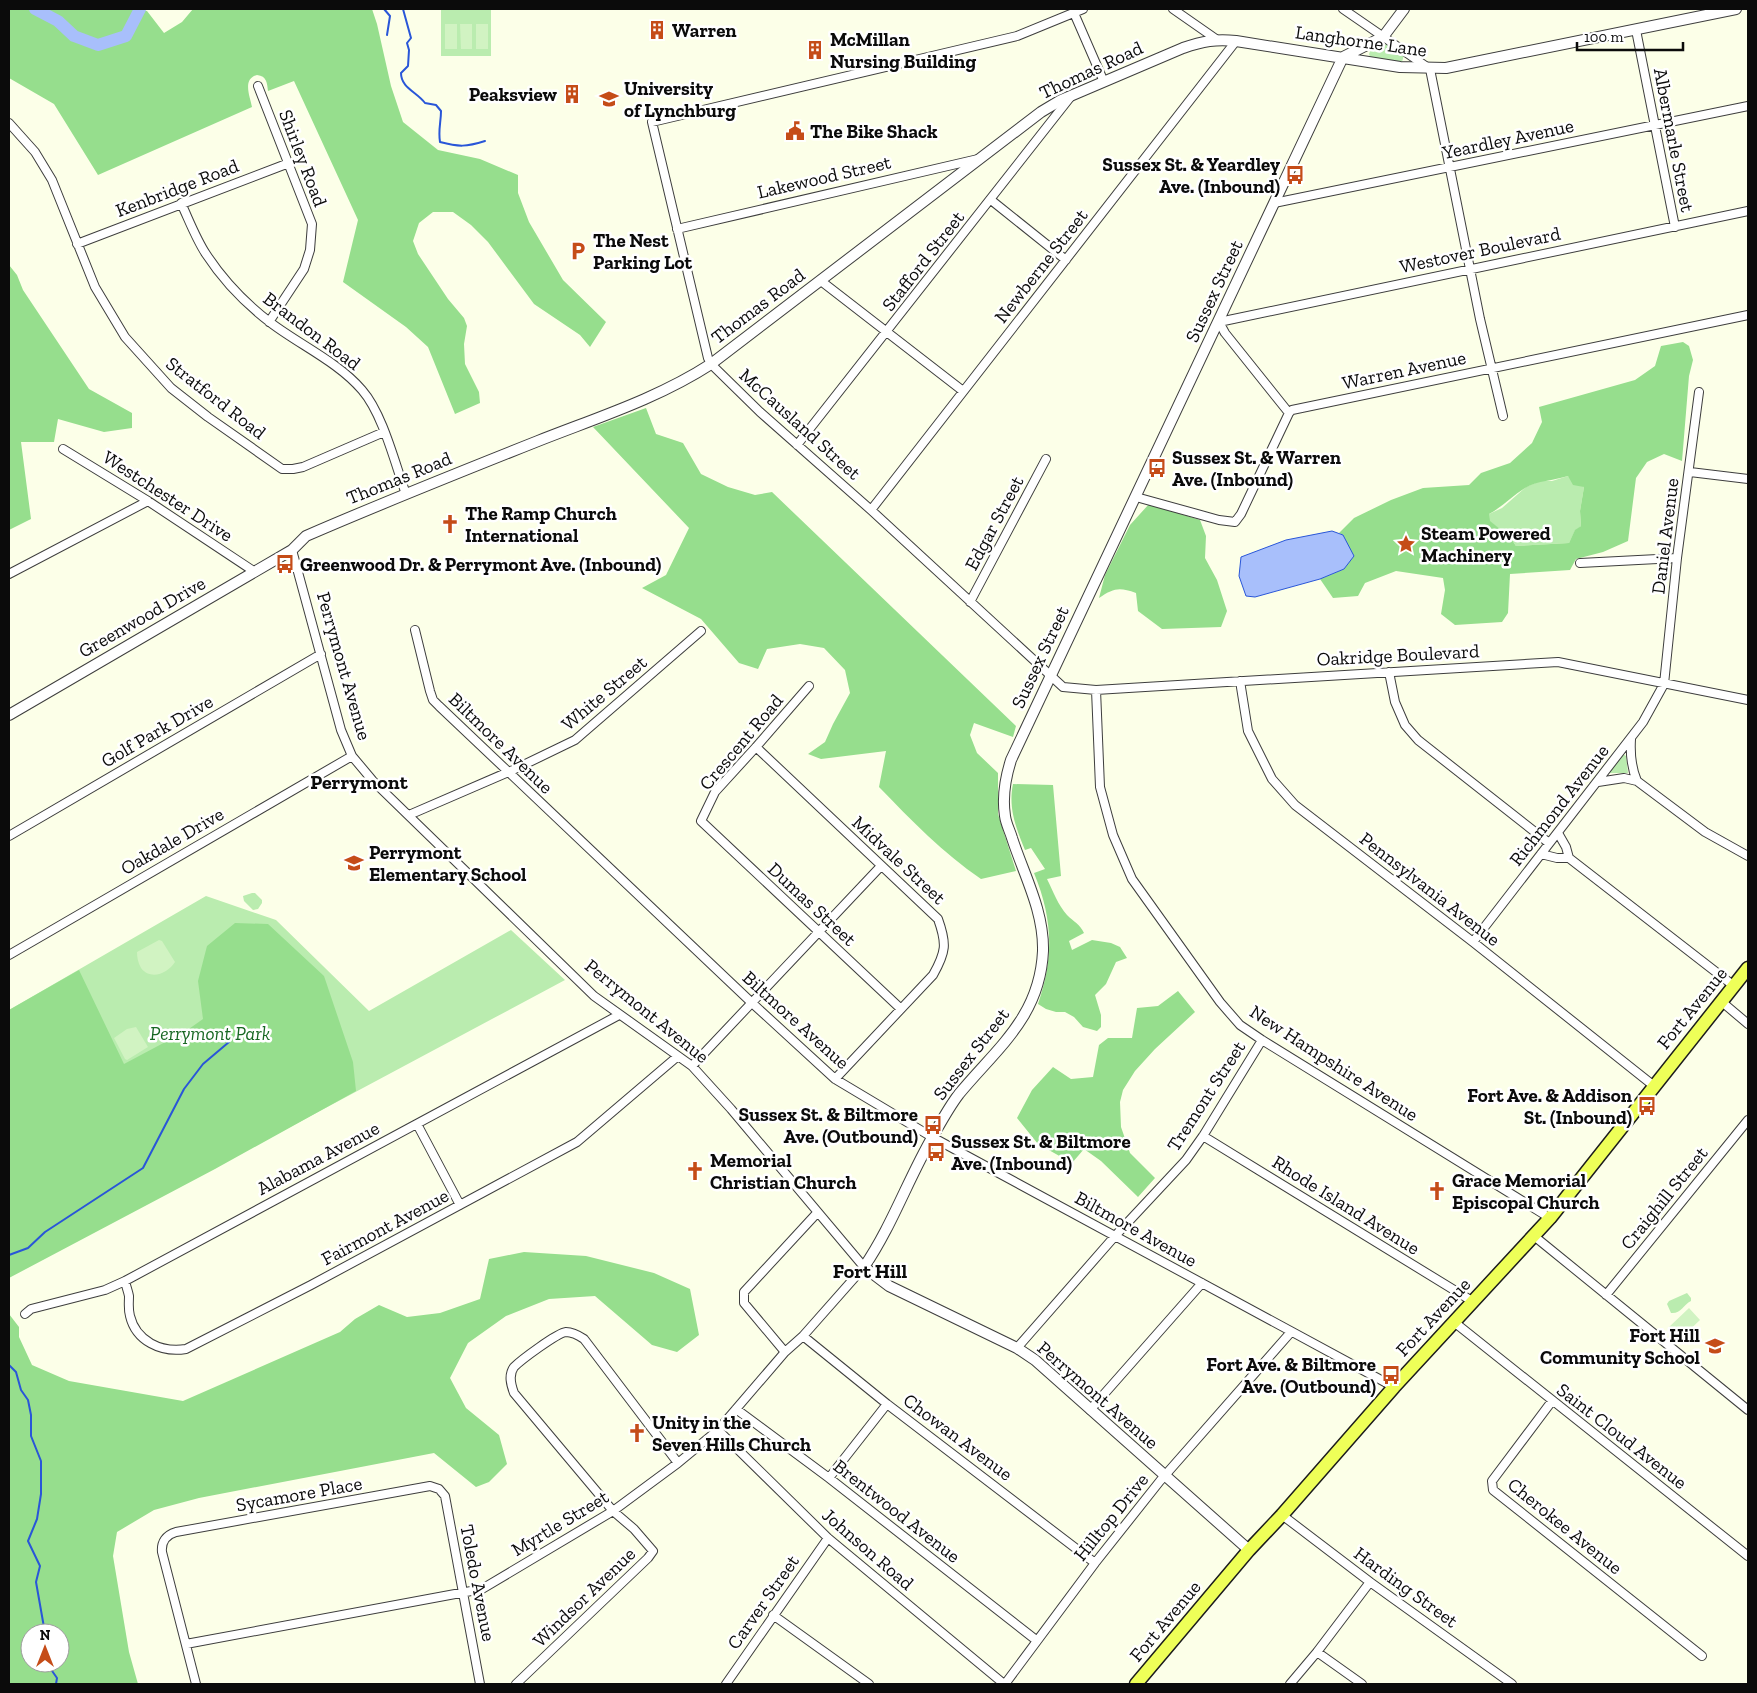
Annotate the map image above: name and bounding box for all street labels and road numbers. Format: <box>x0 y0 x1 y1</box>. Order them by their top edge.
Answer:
street label: Langhorne Lane <box>1294 20 1428 62</box>
street label: Thomas Road <box>1036 36 1147 104</box>
street label: Albermarle Street <box>1649 66 1699 214</box>
street label: Shirley Road <box>274 106 332 210</box>
street label: Yeardley Avenue <box>1439 114 1576 164</box>
street label: Lakewood Street <box>755 150 893 204</box>
street label: Kenbridge Road <box>112 154 242 222</box>
street label: Newberne Street <box>989 204 1093 328</box>
street label: Stafford Street <box>877 206 969 316</box>
street label: Westover Boulevard <box>1398 222 1563 278</box>
street label: Sussex Street <box>1180 236 1248 346</box>
street label: Thomas Road <box>707 263 810 349</box>
street label: Brandon Road <box>259 287 366 375</box>
street label: Warren Avenue <box>1340 346 1468 394</box>
street label: Stratford Road <box>161 352 271 445</box>
street label: McCausland Street <box>735 363 865 485</box>
street label: Westchester Drive <box>99 445 237 547</box>
street label: Thomas Road <box>343 446 455 509</box>
street label: Edgar Street <box>960 472 1028 574</box>
street label: Daniel Avenue <box>1646 477 1684 595</box>
street label: Greenwood Drive <box>74 571 210 663</box>
street label: Perrymont Avenue <box>312 589 376 743</box>
street label: Sussex Street <box>1006 602 1074 712</box>
street label: Oakridge Boulevard <box>1316 639 1481 671</box>
street label: White Street <box>557 651 651 735</box>
street label: Biltmore Avenue <box>444 688 558 799</box>
street label: Crescent Road <box>694 689 788 795</box>
street label: Golf Park Drive <box>97 690 217 772</box>
street label: Richmond Avenue <box>1504 740 1614 870</box>
street label: Oakdale Drive <box>116 802 228 880</box>
street label: Midvale Street <box>847 811 951 909</box>
street label: Pennsylvania Avenue <box>1355 827 1505 951</box>
street label: Dumas Street <box>763 857 861 951</box>
street label: Perrymont Avenue <box>580 954 714 1068</box>
street label: Fort Avenue <box>1652 962 1732 1054</box>
street label: Biltmore Avenue <box>738 966 854 1074</box>
street label: New Hampshire Avenue <box>1246 1000 1423 1126</box>
street label: Sussex Street <box>928 1003 1014 1105</box>
street label: Tremont Street <box>1162 1037 1250 1155</box>
street label: Alabama Avenue <box>253 1116 383 1200</box>
street label: Craighill Street <box>1616 1142 1712 1254</box>
street label: Rhode Island Avenue <box>1268 1150 1424 1260</box>
street label: Fairmont Avenue <box>317 1184 453 1270</box>
street label: Biltmore Avenue <box>1071 1186 1201 1272</box>
street label: Fort Avenue <box>1391 1273 1475 1361</box>
street label: Perrymont Avenue <box>1033 1336 1163 1454</box>
street label: Saint Cloud Avenue <box>1552 1378 1692 1494</box>
street label: Chowan Avenue <box>899 1388 1017 1486</box>
street label: Brentwood Avenue <box>829 1454 965 1568</box>
street label: Hilltop Drive <box>1069 1468 1153 1565</box>
street label: Sycamore Place <box>234 1472 364 1516</box>
street label: Cherokee Avenue <box>1503 1473 1627 1579</box>
street label: Myrtle Street <box>507 1485 613 1561</box>
street label: Johnson Road <box>818 1503 919 1595</box>
street label: Toledo Avenue <box>455 1523 501 1643</box>
street label: Windsor Avenue <box>528 1542 640 1652</box>
street label: Harding Street <box>1350 1542 1462 1632</box>
street label: Carver Street <box>722 1550 804 1654</box>
street label: Fort Avenue <box>1124 1576 1206 1666</box>

